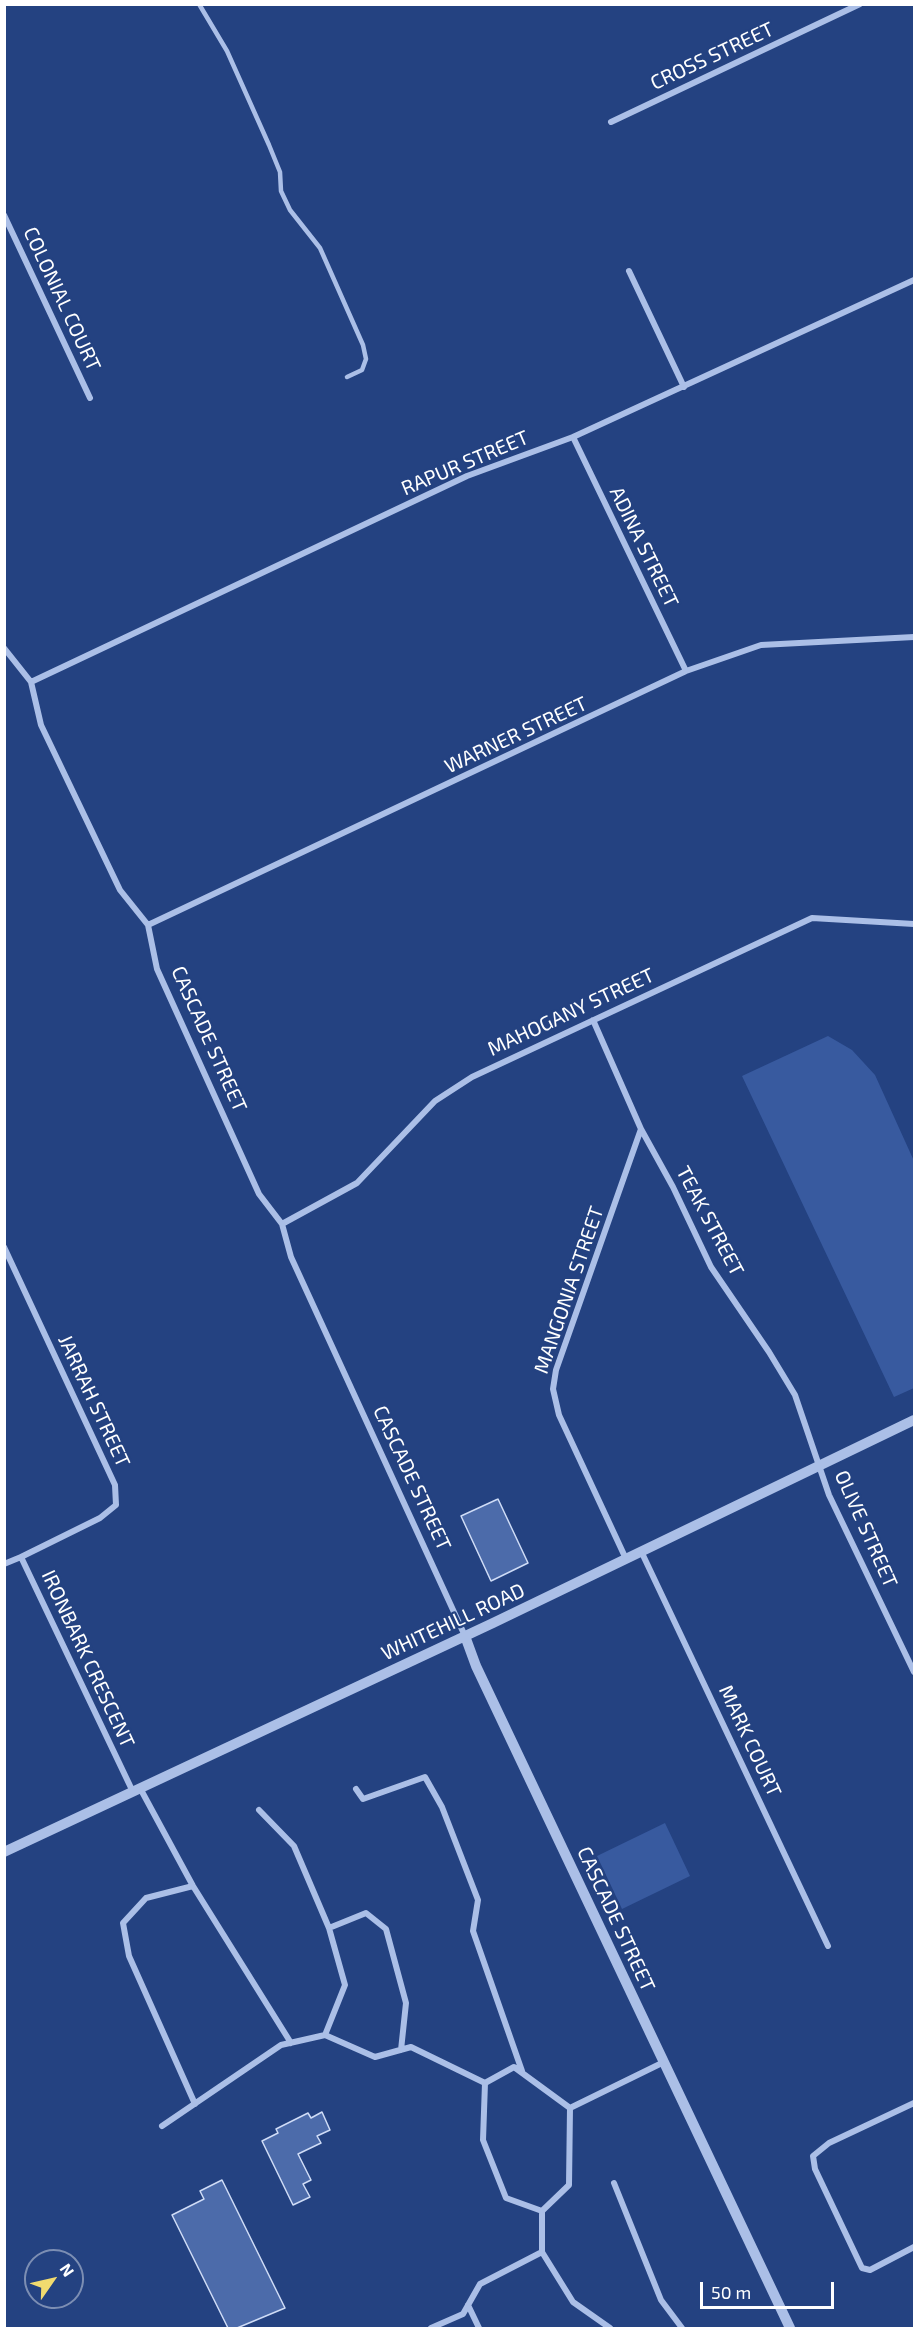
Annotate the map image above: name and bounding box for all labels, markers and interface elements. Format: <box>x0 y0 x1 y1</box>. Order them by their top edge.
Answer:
street label: CROSS STREET <box>647 17 777 95</box>
street label: COLONIAL COURT <box>18 223 106 375</box>
street label: RAPUR STREET <box>398 425 532 501</box>
street label: ADINA STREET <box>604 483 684 611</box>
street label: WARNER STREET <box>441 691 591 779</box>
street label: CASCADE STREET <box>166 962 252 1116</box>
street label: MAHOGANY STREET <box>484 963 658 1061</box>
street label: TEAK STREET <box>671 1162 749 1280</box>
street label: MANGONIA STREET <box>529 1203 609 1377</box>
street label: JARRAH STREET <box>53 1331 135 1471</box>
street label: CASCADE STREET <box>368 1402 456 1554</box>
street label: OLIVE STREET <box>829 1467 903 1591</box>
street label: IRONBARK CRESCENT <box>36 1566 140 1752</box>
street label: WHITEHILL ROAD <box>378 1578 528 1666</box>
street label: MARK COURT <box>714 1681 786 1801</box>
street label: CASCADE STREET <box>572 1843 660 1995</box>
north arrow <box>24 2249 84 2309</box>
text: N <box>57 2260 79 2280</box>
scale bar <box>703 2270 836 2308</box>
text: 50 m <box>711 2281 751 2303</box>

